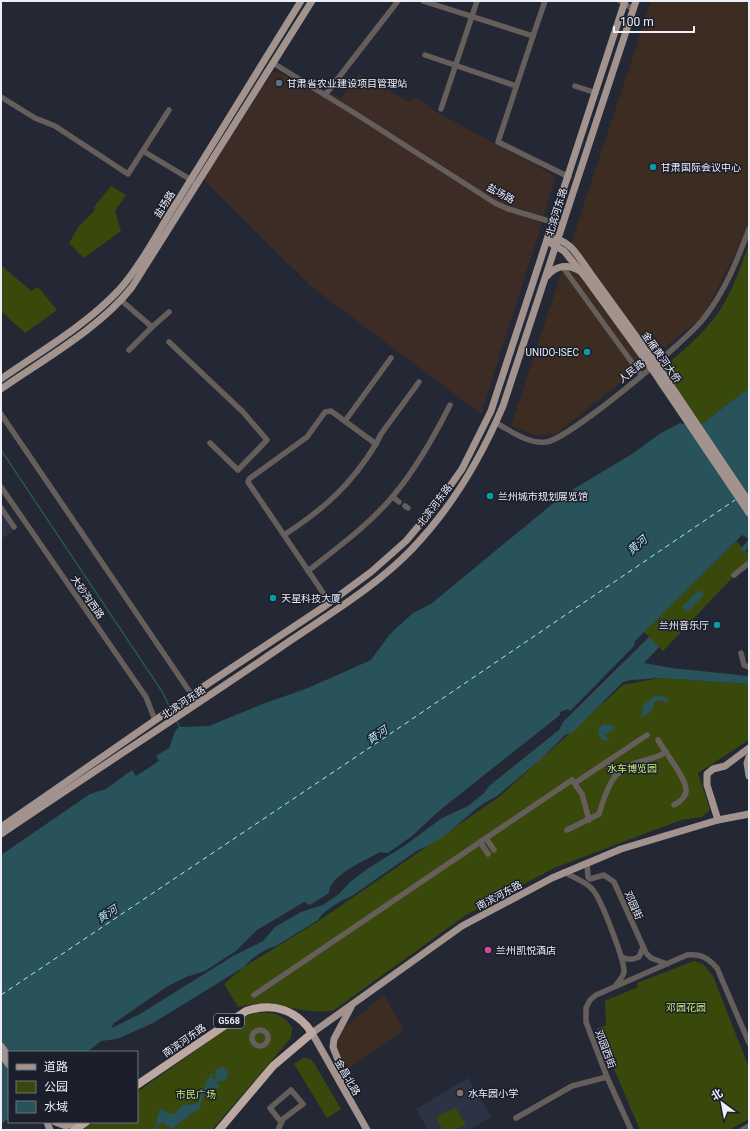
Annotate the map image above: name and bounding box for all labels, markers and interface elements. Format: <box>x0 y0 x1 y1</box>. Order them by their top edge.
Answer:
scale bar <box>614 8 694 34</box>
text: 100 m <box>620 15 654 29</box>
marker: 甘肃省农业建设项目管理站 <box>274 78 284 88</box>
place label: 甘肃省农业建设项目管理站 <box>287 78 407 89</box>
marker: 甘肃国际会议中心 <box>648 162 658 172</box>
place label: 甘肃国际会议中心 <box>661 162 741 173</box>
street label: 盐场路 <box>485 182 517 205</box>
street label: 北滨河东路 <box>544 187 569 238</box>
street label: 盐场路 <box>152 189 177 220</box>
street label: 金雁黄河大侨 <box>640 330 683 385</box>
place label: UNIDO-ISEC <box>526 347 579 358</box>
marker: UNIDO-ISEC <box>582 347 592 357</box>
street label: 人民路 <box>616 358 647 385</box>
street label: 北滨河东路 <box>415 482 454 529</box>
marker: 兰州城市规划展览馆 <box>485 491 495 501</box>
place label: 兰州城市规划展览馆 <box>498 491 588 502</box>
water label: 黄河 <box>625 532 651 557</box>
street label: 大砂沟西路 <box>69 574 106 621</box>
marker: 天星科技大厦 <box>268 593 278 603</box>
place label: 天星科技大厦 <box>281 593 341 604</box>
place label: 兰州音乐厅 <box>659 620 709 631</box>
marker: 兰州音乐厅 <box>712 620 722 630</box>
street label: 北滨河东路 <box>159 684 207 721</box>
water label: 黄河 <box>365 723 392 747</box>
park label: 水车博览园 <box>607 763 657 774</box>
street label: 南滨河东路 <box>475 879 524 912</box>
street label: 邓园街 <box>622 889 645 921</box>
water label: 黄河 <box>95 902 122 926</box>
marker: 兰州凯悦酒店 <box>483 945 493 955</box>
place label: 兰州凯悦酒店 <box>496 945 556 956</box>
park label: 邓园花园 <box>666 1002 706 1013</box>
road number: G568 <box>214 1014 244 1028</box>
street label: 南滨河东路 <box>161 1022 208 1059</box>
street label: 邓园西街 <box>593 1029 618 1070</box>
legend <box>8 1051 138 1123</box>
street label: 金昌北路 <box>333 1057 362 1097</box>
text: 道路 <box>44 1060 68 1074</box>
text: 公园 <box>44 1080 68 1094</box>
north arrow <box>702 1083 742 1123</box>
text: 北 <box>709 1087 725 1103</box>
marker: 水车园小学 <box>455 1088 465 1098</box>
place label: 水车园小学 <box>468 1088 518 1099</box>
park label: 市民广场 <box>176 1089 216 1100</box>
text: 水域 <box>44 1100 68 1114</box>

